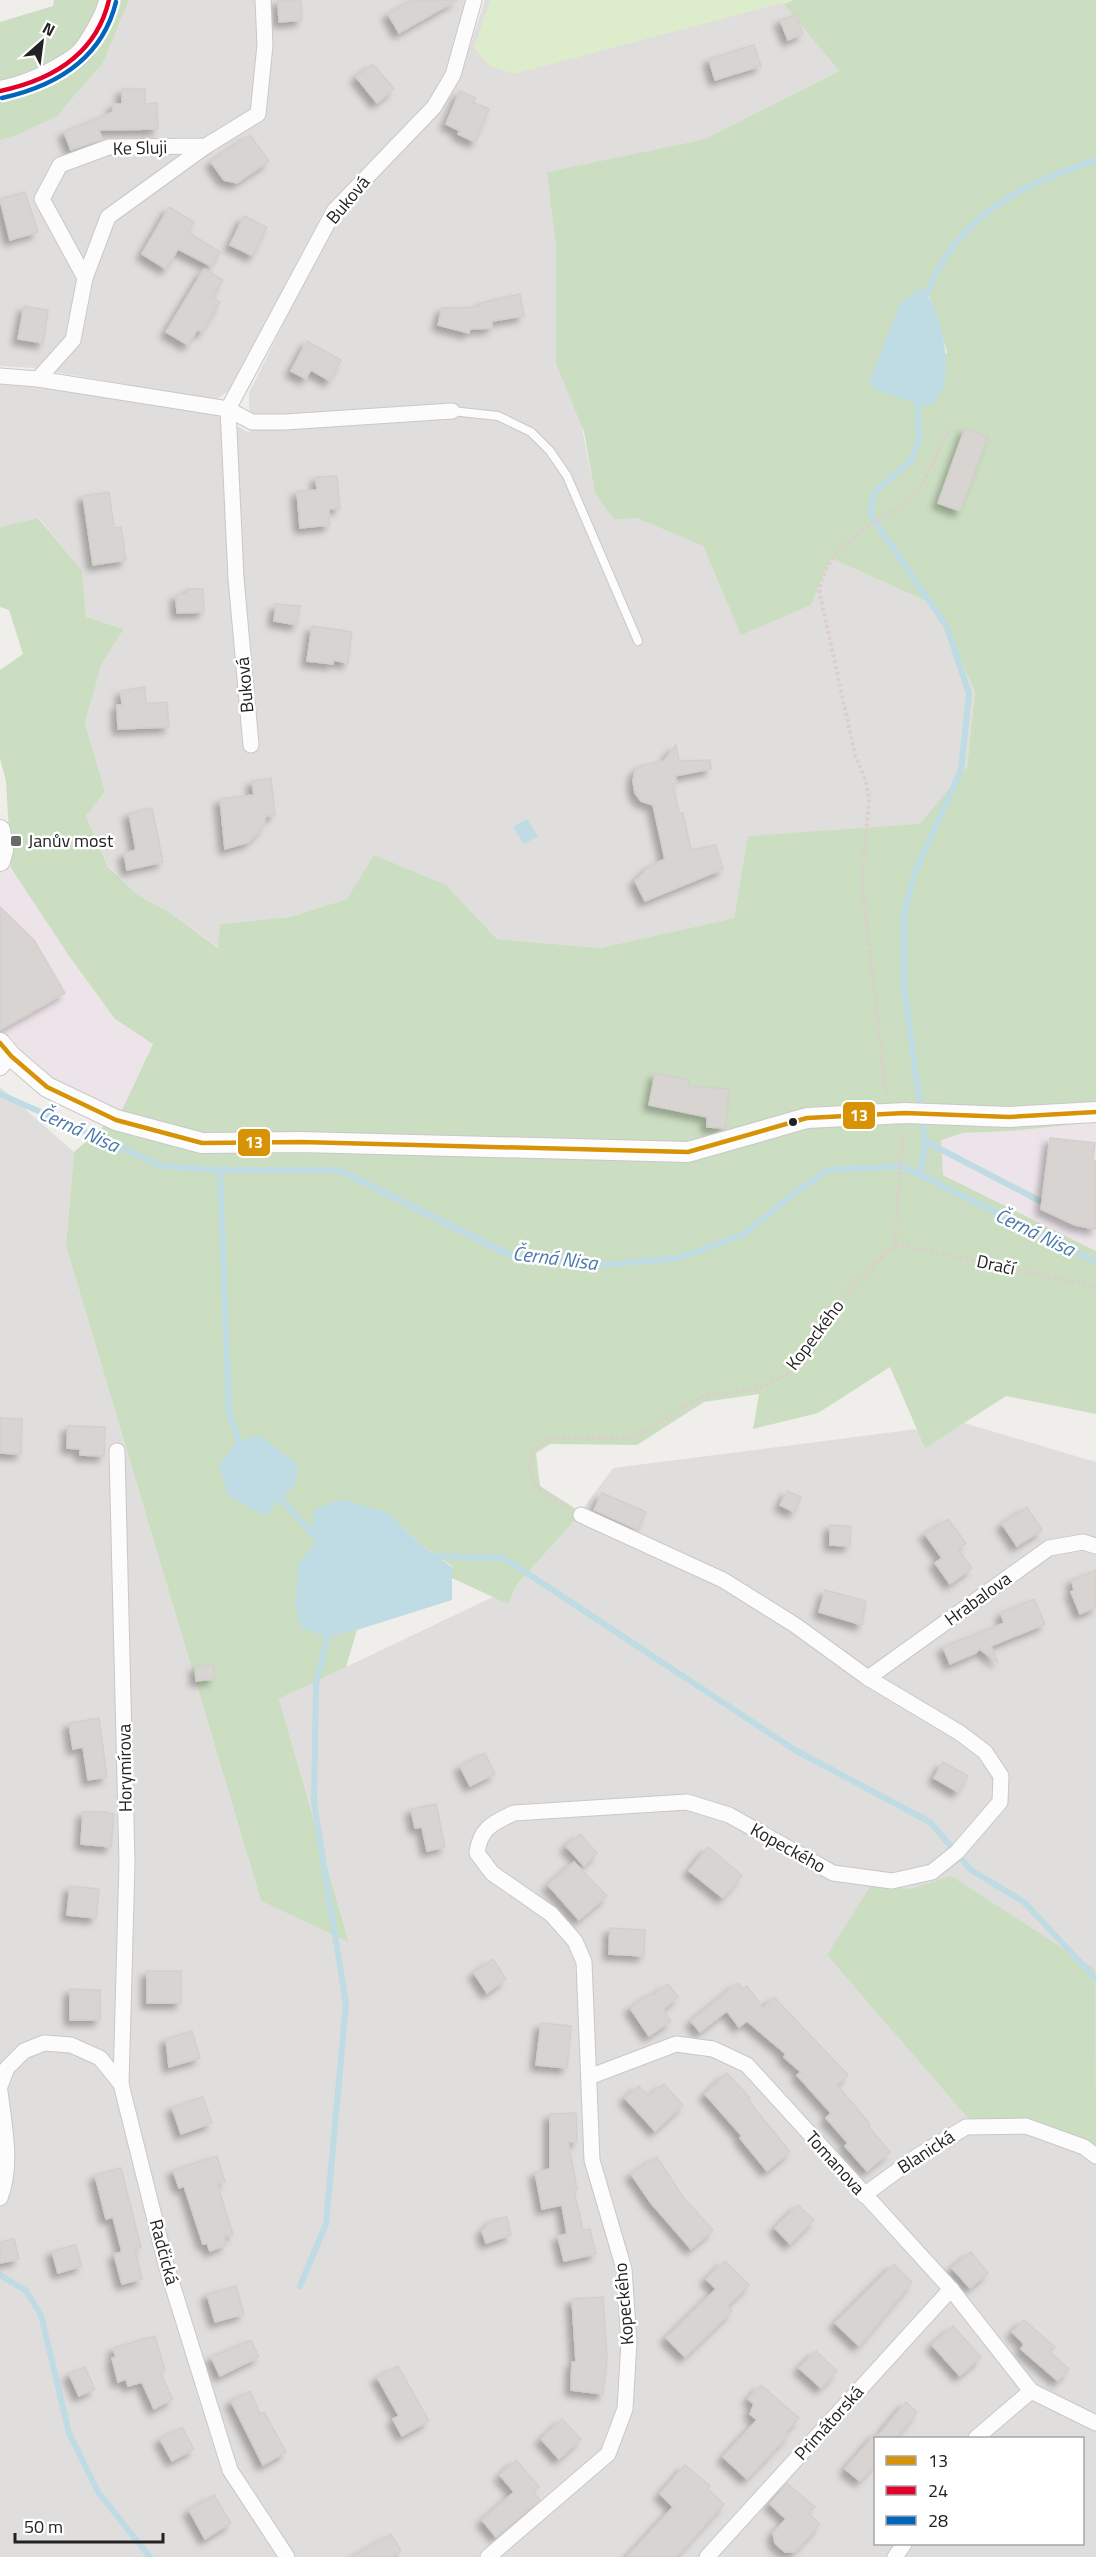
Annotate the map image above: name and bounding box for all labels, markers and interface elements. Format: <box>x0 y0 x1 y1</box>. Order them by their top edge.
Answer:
north arrow <box>12 12 72 72</box>
text: N <box>39 16 60 42</box>
street label: Ke Sluji <box>112 133 168 162</box>
street label: Buková <box>319 170 376 230</box>
street label: Buková <box>229 656 260 714</box>
place label: Janův most <box>28 827 114 854</box>
marker: Janův most <box>9 834 23 848</box>
water label: Černá Nisa <box>34 1097 125 1160</box>
line badge: 13 <box>842 1101 876 1130</box>
text: 13 <box>850 1103 868 1127</box>
unlabelled marker <box>787 1116 799 1128</box>
line badge: 13 <box>237 1128 271 1157</box>
text: 13 <box>245 1130 263 1154</box>
water label: Černá Nisa <box>990 1199 1081 1265</box>
water label: Černá Nisa <box>511 1237 600 1278</box>
street label: Dračí <box>974 1247 1020 1282</box>
street label: Kopeckého <box>779 1294 850 1376</box>
street label: Hrabalova <box>939 1565 1017 1632</box>
street label: Horymírova <box>110 1724 139 1812</box>
street label: Kopeckého <box>746 1816 831 1879</box>
street label: Blanická <box>892 2123 960 2180</box>
street label: Tomanova <box>799 2125 871 2201</box>
street label: Radčická <box>143 2216 186 2288</box>
street label: Kopeckého <box>606 2262 641 2346</box>
street label: Primátorská <box>788 2379 870 2466</box>
legend <box>874 2437 1084 2545</box>
text: 13 <box>928 2447 948 2474</box>
text: 24 <box>928 2477 948 2504</box>
scale bar <box>15 2506 164 2544</box>
text: 28 <box>928 2507 948 2534</box>
text: 50 m <box>24 2513 63 2540</box>

